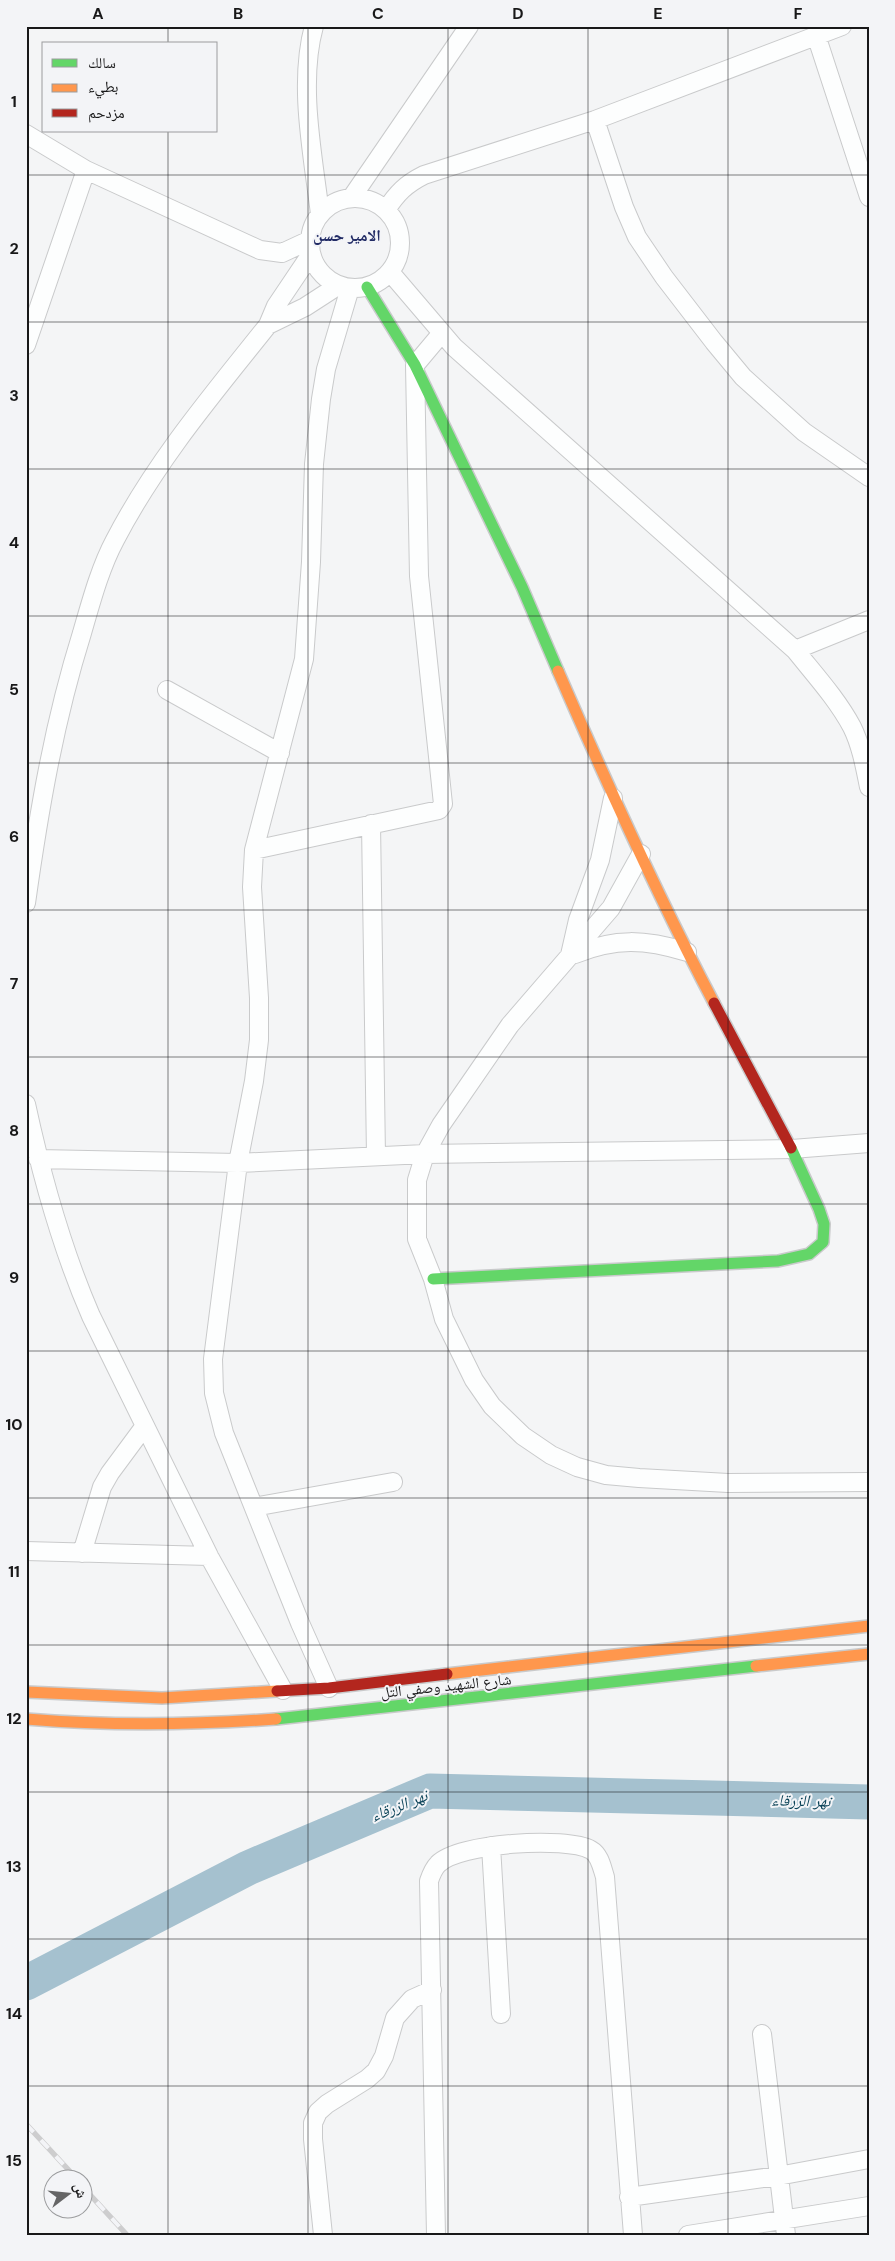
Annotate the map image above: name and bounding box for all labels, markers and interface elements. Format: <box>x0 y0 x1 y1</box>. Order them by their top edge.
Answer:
text: A <box>92 3 104 24</box>
text: B <box>233 3 243 24</box>
text: C <box>372 3 384 24</box>
text: D <box>512 3 524 24</box>
text: E <box>653 3 663 24</box>
text: F <box>794 3 803 24</box>
legend <box>42 42 218 132</box>
text: سالك <box>88 53 116 73</box>
text: بطيء <box>88 77 118 99</box>
text: 1 <box>11 91 17 112</box>
text: مزدحم <box>88 103 125 123</box>
district label: الامير حسن <box>313 225 381 246</box>
text: 2 <box>9 238 19 259</box>
text: 3 <box>9 385 19 406</box>
text: 4 <box>9 532 19 553</box>
text: 5 <box>9 679 19 700</box>
text: 6 <box>9 826 19 847</box>
text: 7 <box>10 973 19 994</box>
text: 8 <box>9 1120 19 1141</box>
text: 9 <box>9 1267 19 1288</box>
text: 10 <box>5 1414 23 1435</box>
text: 11 <box>8 1561 20 1582</box>
street label: شارع الشهيد وصفي التل <box>380 1669 513 1705</box>
text: 12 <box>6 1708 22 1729</box>
water label: نهر الزرقاء <box>368 1784 433 1826</box>
water label: نهر الزرقاء <box>771 1789 833 1812</box>
text: 13 <box>6 1856 22 1877</box>
text: 14 <box>6 2003 22 2024</box>
text: 15 <box>6 2150 22 2171</box>
north arrow <box>42 2168 92 2218</box>
text: ش <box>70 2181 91 2200</box>

